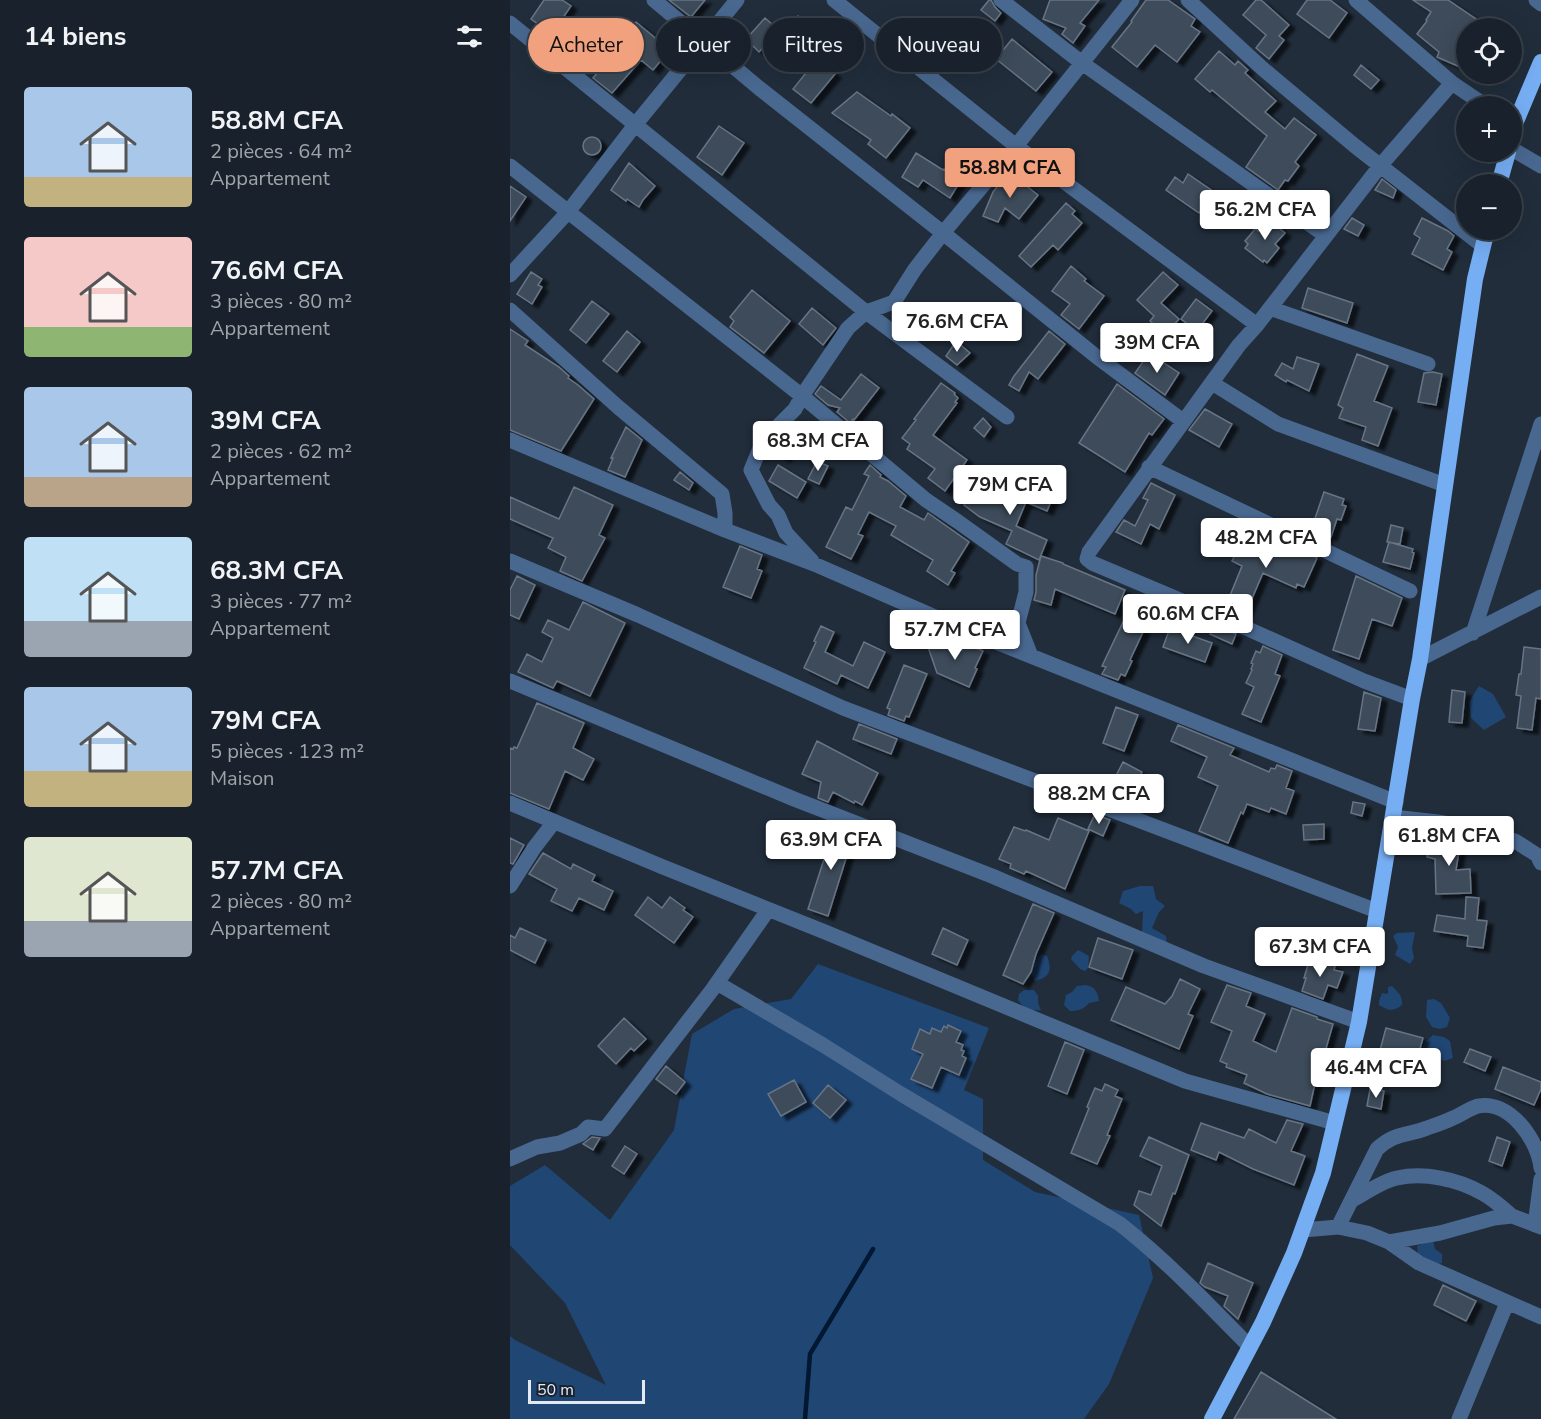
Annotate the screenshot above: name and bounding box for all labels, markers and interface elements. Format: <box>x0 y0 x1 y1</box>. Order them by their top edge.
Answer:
chip: Acheter <box>528 18 644 72</box>
chip: Louer <box>656 18 751 72</box>
chip: Filtres <box>763 18 864 72</box>
chip: Nouveau <box>876 18 1002 72</box>
map controls <box>1456 18 1522 240</box>
button: locate <box>1456 18 1522 84</box>
text: 14 biens <box>24 19 126 54</box>
icon: filters <box>453 20 486 53</box>
button: + <box>1456 96 1522 162</box>
text: 58.8M CFA <box>210 103 343 138</box>
icon: home <box>72 111 144 183</box>
text: 2 pièces · 64 m² <box>210 138 352 165</box>
pin: 58.8M CFA <box>941 148 1079 199</box>
text: 58.8M CFA <box>959 154 1061 181</box>
text: Appartement <box>210 165 330 192</box>
button: − <box>1456 174 1522 240</box>
pin: 56.2M CFA <box>1196 190 1334 241</box>
text: 56.2M CFA <box>1214 196 1316 223</box>
text: 76.6M CFA <box>210 253 343 288</box>
icon: home <box>72 261 144 333</box>
text: 3 pièces · 80 m² <box>210 288 352 315</box>
pin: 76.6M CFA <box>888 302 1026 353</box>
text: 76.6M CFA <box>906 308 1008 335</box>
text: Appartement <box>210 315 330 342</box>
pin: 39M CFA <box>1102 323 1212 374</box>
text: 39M CFA <box>1114 329 1200 356</box>
text: 39M CFA <box>210 403 321 438</box>
icon: home <box>72 411 144 483</box>
pin: 68.3M CFA <box>749 421 887 472</box>
text: 68.3M CFA <box>767 427 869 454</box>
text: 2 pièces · 62 m² <box>210 438 352 465</box>
text: Appartement <box>210 465 330 492</box>
pin: 79M CFA <box>955 465 1065 516</box>
text: 79M CFA <box>967 471 1053 498</box>
pin: 48.2M CFA <box>1197 518 1335 569</box>
text: 48.2M CFA <box>1215 524 1317 551</box>
text: 68.3M CFA <box>210 553 343 588</box>
icon: home <box>72 561 144 633</box>
text: 3 pièces · 77 m² <box>210 588 352 615</box>
pin: 60.6M CFA <box>1119 594 1257 645</box>
text: 60.6M CFA <box>1137 600 1239 627</box>
pin: 57.7M CFA <box>886 610 1024 661</box>
text: Appartement <box>210 615 330 642</box>
text: 57.7M CFA <box>904 616 1006 643</box>
text: 79M CFA <box>210 703 321 738</box>
icon: home <box>72 711 144 783</box>
text: 5 pièces · 123 m² <box>210 738 364 765</box>
text: Maison <box>210 765 274 792</box>
pin: 88.2M CFA <box>1030 774 1168 825</box>
text: 88.2M CFA <box>1048 780 1150 807</box>
pin: 61.8M CFA <box>1380 816 1518 867</box>
pin: 63.9M CFA <box>762 820 900 871</box>
text: 61.8M CFA <box>1398 822 1500 849</box>
text: 63.9M CFA <box>780 826 882 853</box>
text: 57.7M CFA <box>210 853 343 888</box>
icon: home <box>72 861 144 933</box>
text: 2 pièces · 80 m² <box>210 888 352 915</box>
text: Appartement <box>210 915 330 942</box>
pin: 67.3M CFA <box>1251 927 1389 978</box>
text: 67.3M CFA <box>1269 933 1371 960</box>
pin: 46.4M CFA <box>1307 1048 1445 1099</box>
text: 46.4M CFA <box>1325 1054 1427 1081</box>
scale bar <box>528 1377 645 1404</box>
text: 50 m <box>537 1379 574 1401</box>

